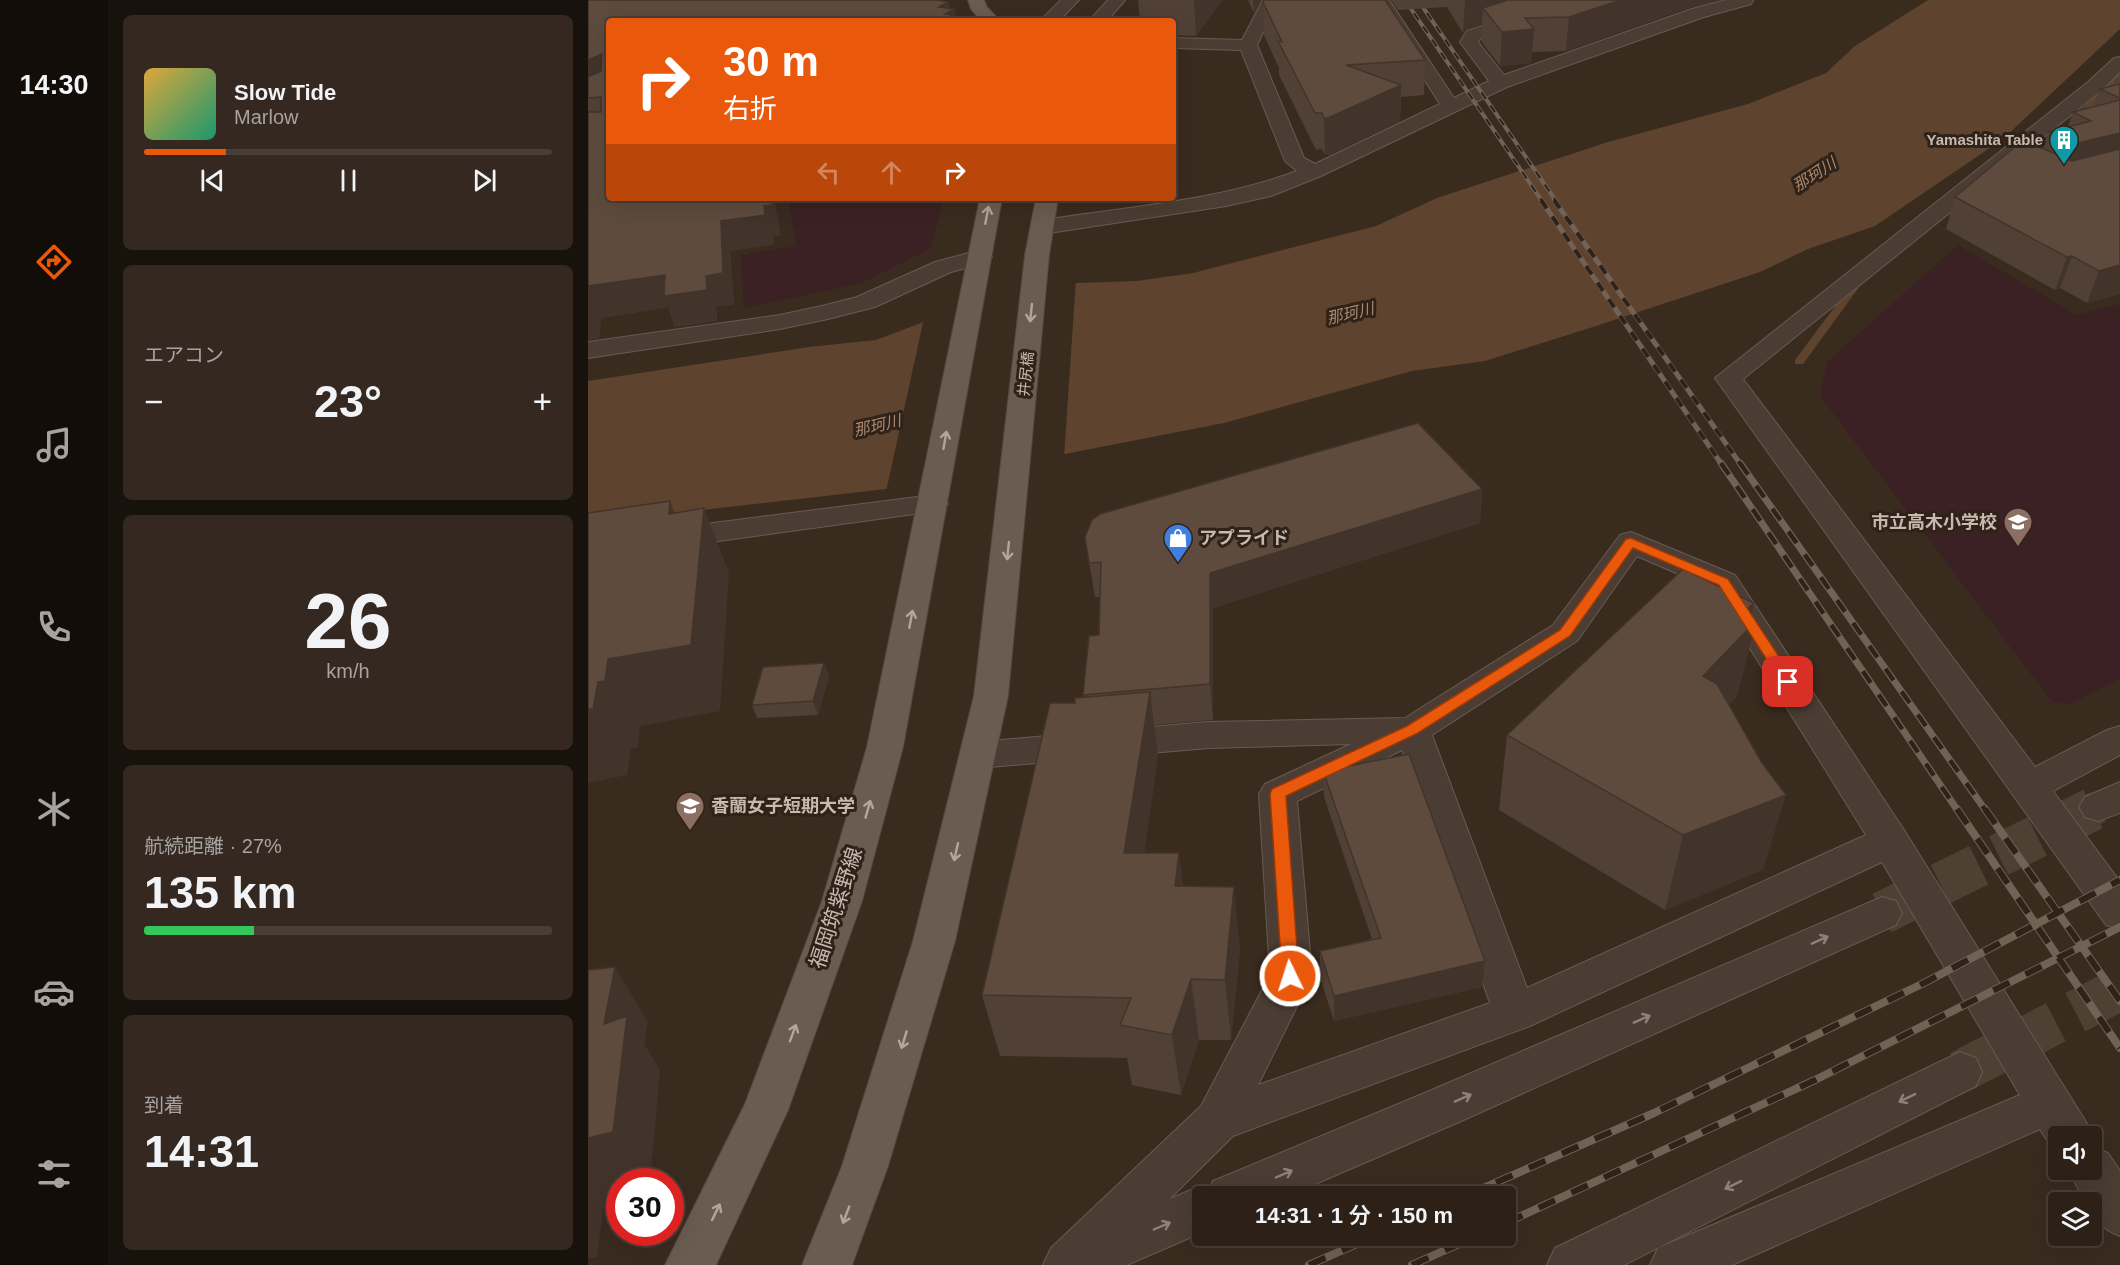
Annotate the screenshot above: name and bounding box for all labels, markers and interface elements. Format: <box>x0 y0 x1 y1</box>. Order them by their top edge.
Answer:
text: 30 m <box>723 38 819 85</box>
icon: right <box>624 42 702 120</box>
text: 14:30 <box>19 70 89 100</box>
text: Slow Tide <box>234 80 336 105</box>
text: 右折 <box>723 94 777 124</box>
text: Marlow <box>234 106 298 128</box>
building icon: Yamashita Table <box>2048 124 2080 166</box>
place label: Yamashita Table <box>1927 131 2043 148</box>
water label: 那珂川 <box>1790 153 1841 195</box>
icon: left <box>812 156 845 189</box>
icon: ahead <box>875 156 908 189</box>
icon: right <box>938 156 971 189</box>
icon: previous <box>196 164 229 197</box>
icon: pause <box>332 164 365 197</box>
icon: next <box>468 164 501 197</box>
one-way arrow <box>982 206 993 225</box>
icon: directions <box>33 241 75 283</box>
water label: 那珂川 <box>1325 299 1377 327</box>
one-way arrow <box>1025 302 1036 322</box>
text: エアコン <box>144 344 224 366</box>
street label: 井尻橋 <box>1015 351 1036 397</box>
text: 23° <box>314 376 382 427</box>
text: − <box>144 383 163 420</box>
text: + <box>533 383 552 420</box>
water label: 那珂川 <box>852 411 904 439</box>
icon: music <box>33 424 75 466</box>
one-way arrow <box>940 431 951 451</box>
school or university icon: 市立高木小学校 <box>2002 506 2034 548</box>
place label: 市立高木小学校 <box>1871 512 1997 532</box>
shop icon: アプライド <box>1162 522 1194 564</box>
place label: アプライド <box>1199 528 1289 548</box>
one-way arrow <box>1002 540 1013 560</box>
text: 26 <box>305 577 391 665</box>
icon: phone <box>33 606 75 648</box>
one-way arrow <box>906 609 917 629</box>
pin <box>1762 656 1813 707</box>
text: km/h <box>326 660 370 682</box>
icon: arrive <box>1771 665 1804 698</box>
icon: climate <box>33 788 75 830</box>
school or university icon: 香蘭女子短期大学 <box>674 790 706 832</box>
place label: 香蘭女子短期大学 <box>711 796 855 816</box>
one-way arrow <box>863 800 874 819</box>
text: 航続距離 · 27% <box>144 835 282 857</box>
one-way arrow <box>949 843 961 862</box>
street label: 福岡筑紫野線 <box>805 844 866 971</box>
text: 135 km <box>144 867 297 918</box>
one-way arrow <box>1810 934 1829 945</box>
position arrow <box>1258 944 1322 1008</box>
icon: car <box>33 971 75 1013</box>
one-way arrow <box>1632 1013 1650 1024</box>
one-way arrow <box>788 1025 799 1043</box>
one-way arrow <box>898 1030 909 1049</box>
one-way arrow <box>1454 1092 1472 1103</box>
one-way arrow <box>1899 1093 1917 1105</box>
text: 到着 <box>144 1094 184 1116</box>
text: 14:31 <box>144 1126 259 1177</box>
map controls <box>2048 1126 2102 1246</box>
button: sound <box>2048 1126 2102 1180</box>
icon: filters <box>33 1153 75 1195</box>
speed limit sign: 30 <box>606 1168 684 1246</box>
one-way arrow <box>1274 1168 1292 1179</box>
one-way arrow <box>1724 1180 1742 1191</box>
button: layers <box>2048 1192 2102 1246</box>
text: 14:31 · 1 分 · 150 m <box>1255 1203 1453 1228</box>
one-way arrow <box>710 1204 722 1222</box>
one-way arrow <box>840 1206 851 1224</box>
one-way arrow <box>1152 1220 1170 1231</box>

